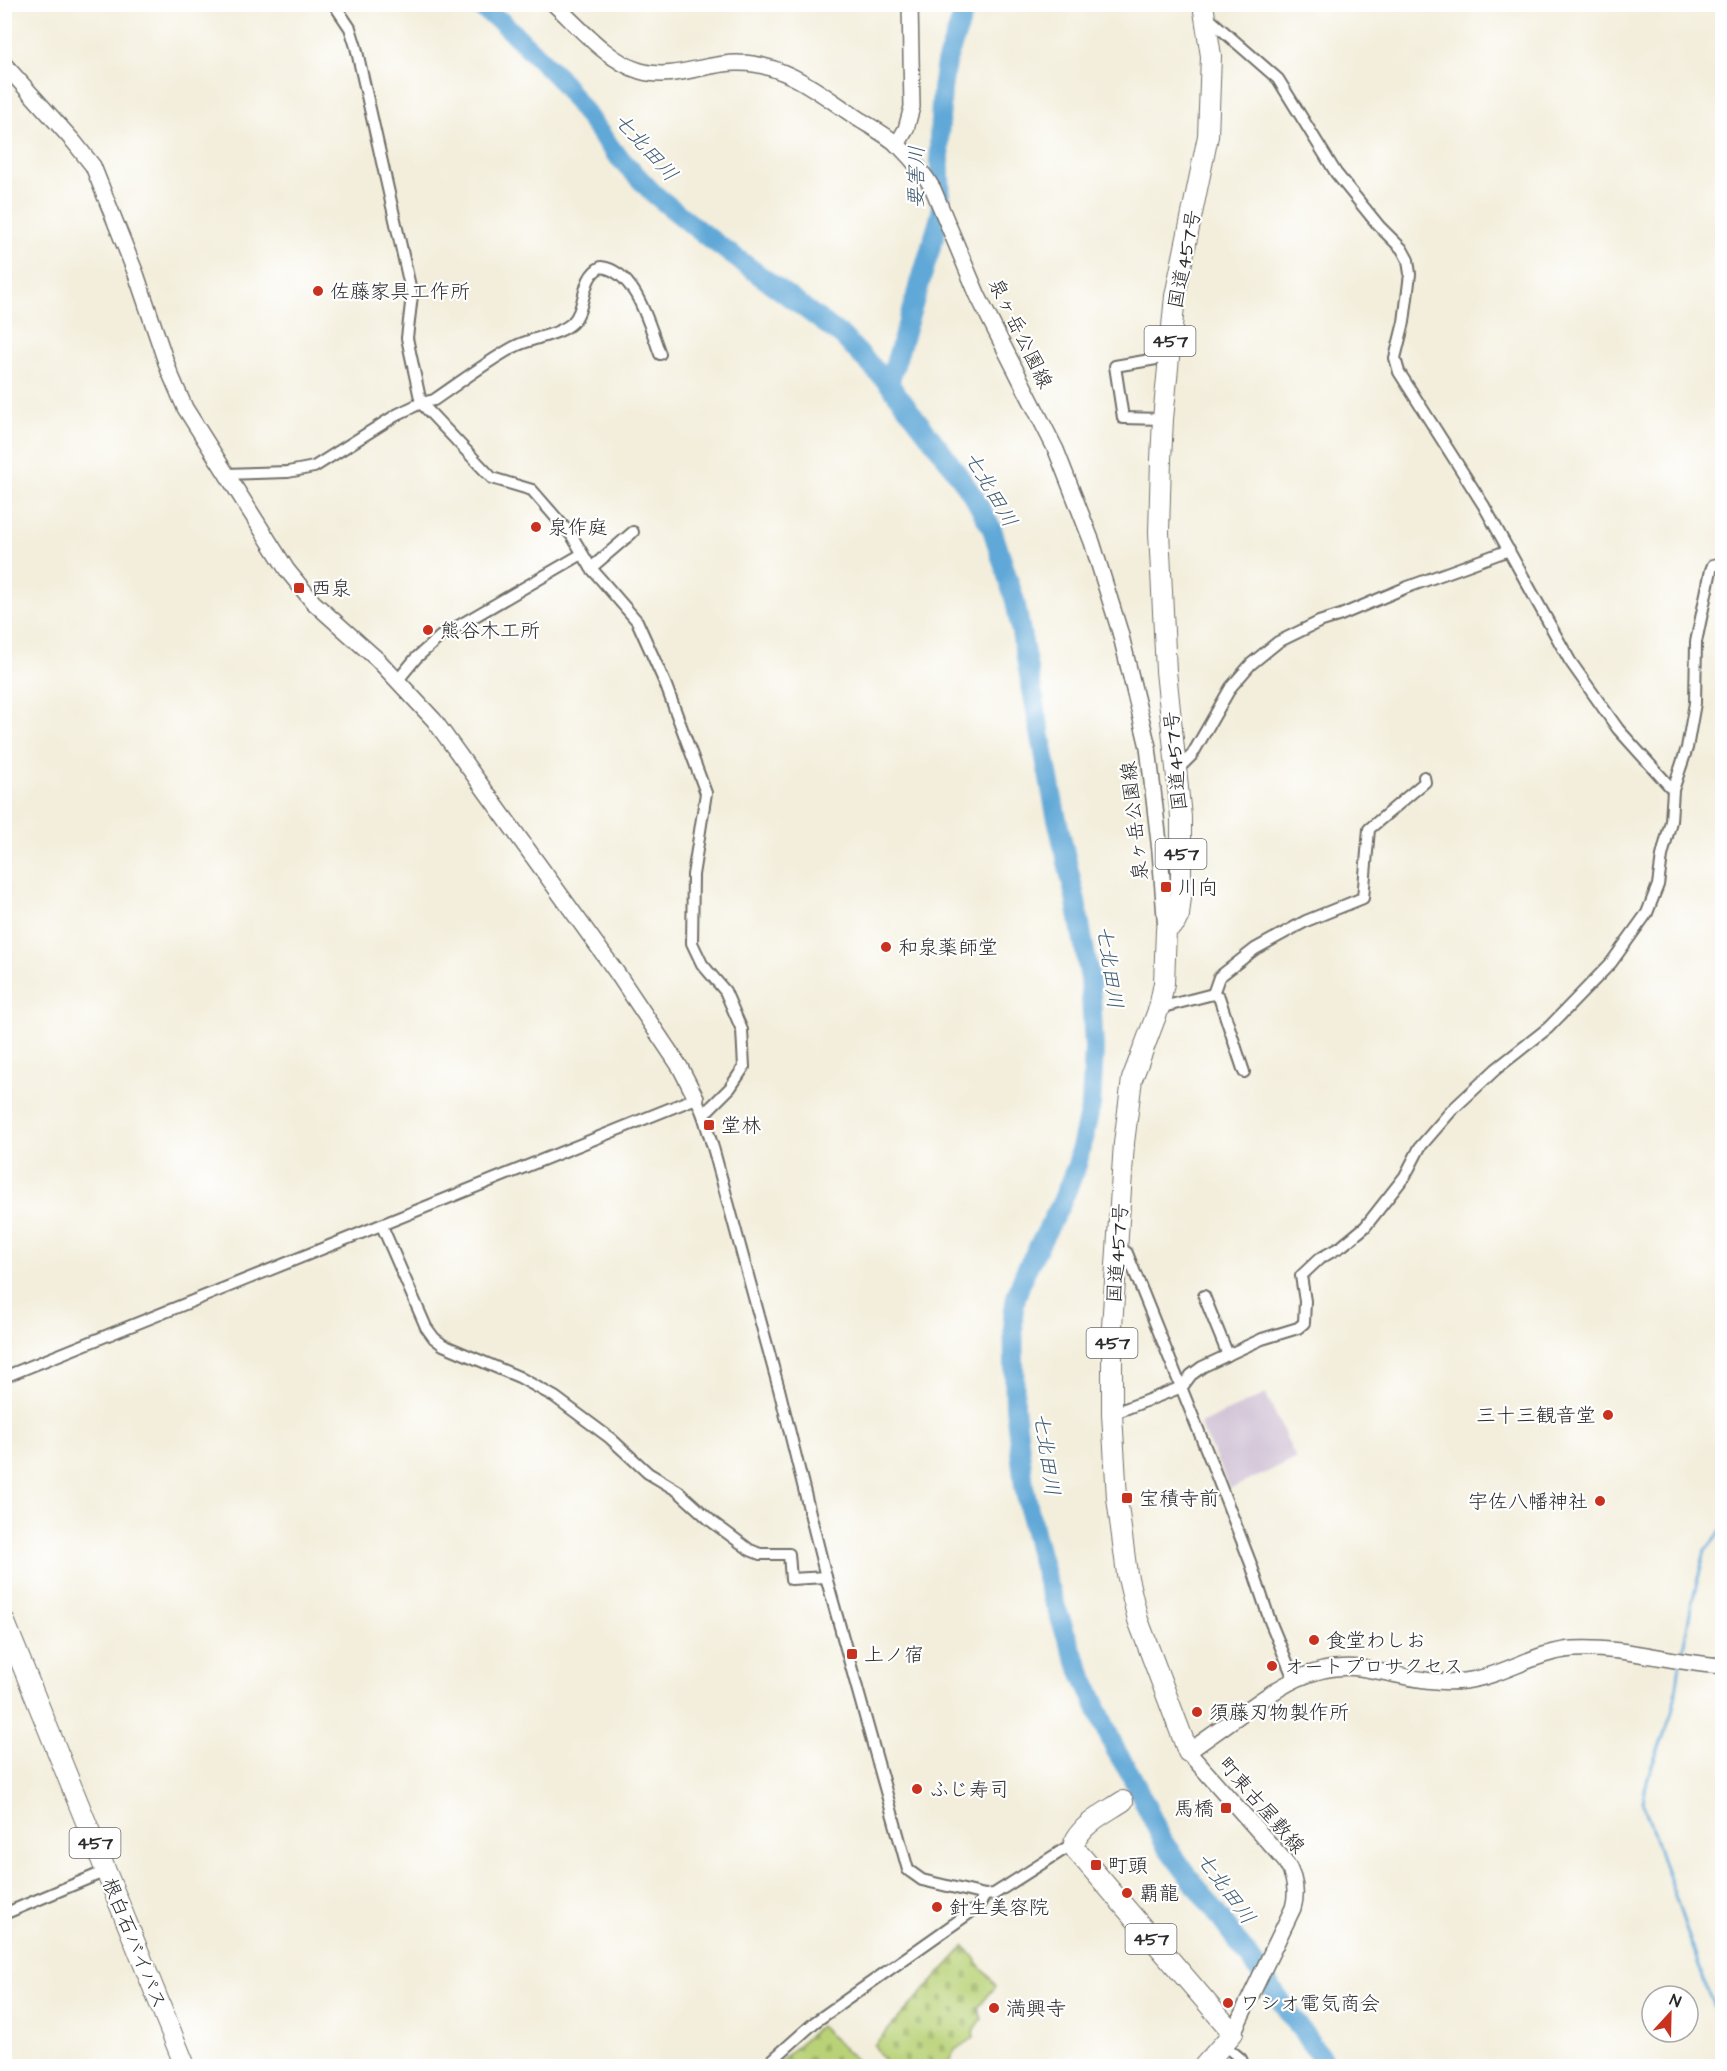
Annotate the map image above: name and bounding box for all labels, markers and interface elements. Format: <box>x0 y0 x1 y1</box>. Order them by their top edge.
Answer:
water label: 七北田川 <box>607 106 685 188</box>
water label: 要害川 <box>901 145 932 209</box>
street label: 国道457号 <box>1162 207 1208 311</box>
street label: 泉ヶ岳公園線 <box>981 273 1059 394</box>
place label: 佐藤家具工作所 <box>330 278 470 306</box>
marker: 佐藤家具工作所 <box>311 284 325 298</box>
road number: 457 <box>1144 326 1196 356</box>
water label: 七北田川 <box>957 446 1024 533</box>
place label: 泉作庭 <box>548 514 608 542</box>
marker: 泉作庭 <box>529 520 543 534</box>
place label: 西泉 <box>311 575 351 603</box>
marker: 西泉 <box>292 581 306 595</box>
place label: 熊谷木工所 <box>440 617 540 645</box>
marker: 熊谷木工所 <box>421 623 435 637</box>
street label: 国道457号 <box>1158 710 1194 812</box>
street label: 泉ヶ岳公園線 <box>1115 760 1155 882</box>
road number: 457 <box>1156 839 1206 869</box>
place label: 川向 <box>1178 874 1218 902</box>
marker: 川向 <box>1159 880 1173 894</box>
water label: 七北田川 <box>1089 923 1130 1011</box>
place label: 和泉薬師堂 <box>898 934 998 962</box>
marker: 和泉薬師堂 <box>879 940 893 954</box>
place label: 堂林 <box>721 1112 761 1140</box>
marker: 堂林 <box>702 1118 716 1132</box>
street label: 国道457号 <box>1101 1202 1135 1304</box>
road number: 457 <box>1086 1328 1138 1358</box>
place label: 三十三観音堂 <box>1476 1402 1596 1430</box>
marker: 三十三観音堂 <box>1601 1408 1615 1422</box>
water label: 七北田川 <box>1026 1410 1067 1498</box>
place label: 宝積寺前 <box>1139 1485 1219 1513</box>
place label: 宇佐八幡神社 <box>1468 1488 1588 1516</box>
marker: 宝積寺前 <box>1120 1491 1134 1505</box>
marker: 宇佐八幡神社 <box>1593 1494 1607 1508</box>
place label: 食堂わしお <box>1326 1627 1426 1655</box>
marker: 食堂わしお <box>1307 1633 1321 1647</box>
place label: 上ノ宿 <box>864 1641 924 1669</box>
marker: 上ノ宿 <box>845 1647 859 1661</box>
place label: オートプロサクセス <box>1284 1653 1463 1681</box>
marker: オートプロサクセス <box>1265 1659 1279 1673</box>
place label: 須藤刃物製作所 <box>1209 1699 1349 1727</box>
marker: 須藤刃物製作所 <box>1190 1705 1204 1719</box>
street label: 町東古屋敷線 <box>1211 1751 1311 1860</box>
place label: ふじ寿司 <box>929 1776 1009 1804</box>
marker: ふじ寿司 <box>910 1782 924 1796</box>
place label: 馬橋 <box>1174 1795 1214 1823</box>
marker: 馬橋 <box>1219 1801 1233 1815</box>
road number: 457 <box>70 1828 121 1858</box>
water label: 七北田川 <box>1189 1846 1262 1931</box>
place label: 町頭 <box>1108 1852 1148 1880</box>
marker: 町頭 <box>1089 1858 1103 1872</box>
street label: 根白石バイパス <box>95 1873 173 2013</box>
place label: 覇龍 <box>1139 1880 1179 1908</box>
marker: 覇龍 <box>1120 1886 1134 1900</box>
place label: 針生美容院 <box>949 1894 1049 1922</box>
marker: 針生美容院 <box>930 1900 944 1914</box>
road number: 457 <box>1126 1924 1176 1954</box>
north arrow <box>1640 1984 1700 2044</box>
text: N <box>1666 1989 1684 2013</box>
place label: ワシオ電気商会 <box>1240 1990 1380 2018</box>
place label: 満興寺 <box>1006 1995 1066 2023</box>
marker: ワシオ電気商会 <box>1221 1996 1235 2010</box>
marker: 満興寺 <box>987 2001 1001 2015</box>

